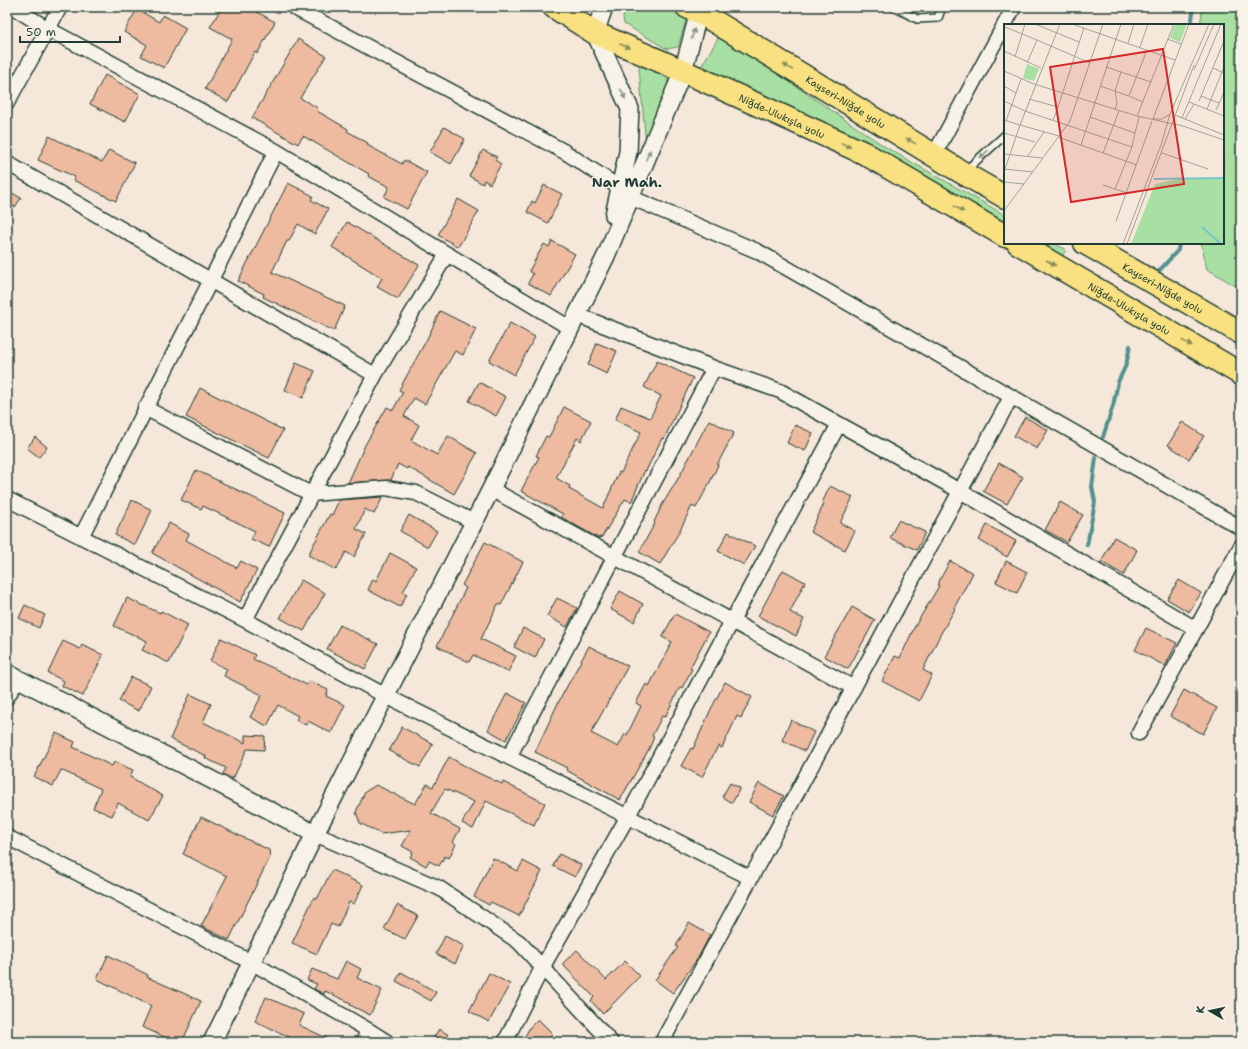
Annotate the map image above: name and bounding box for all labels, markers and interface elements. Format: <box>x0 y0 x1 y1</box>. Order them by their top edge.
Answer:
scale bar <box>20 18 120 44</box>
text: 50 m <box>26 24 56 40</box>
inset map <box>1004 24 1224 244</box>
one-way arrow <box>691 28 697 40</box>
one-way arrow <box>620 43 631 49</box>
one-way arrow <box>782 63 794 70</box>
street label: Kayseri-Niğde yolu <box>803 73 888 131</box>
one-way arrow <box>620 89 626 100</box>
street label: Niğde-Ulukışla yolu <box>737 91 827 142</box>
one-way arrow <box>905 138 917 145</box>
one-way arrow <box>840 142 852 148</box>
one-way arrow <box>645 149 651 161</box>
one-way arrow <box>979 149 989 158</box>
district label: Nar Mah. <box>592 173 662 191</box>
one-way arrow <box>953 205 965 212</box>
one-way arrow <box>1045 259 1057 266</box>
street label: Kayseri-Niğde yolu <box>1120 260 1206 317</box>
street label: Niğde-Ulukışla yolu <box>1085 280 1173 338</box>
one-way arrow <box>1182 339 1193 346</box>
north arrow <box>1190 991 1230 1031</box>
text: K <box>1193 1004 1209 1014</box>

